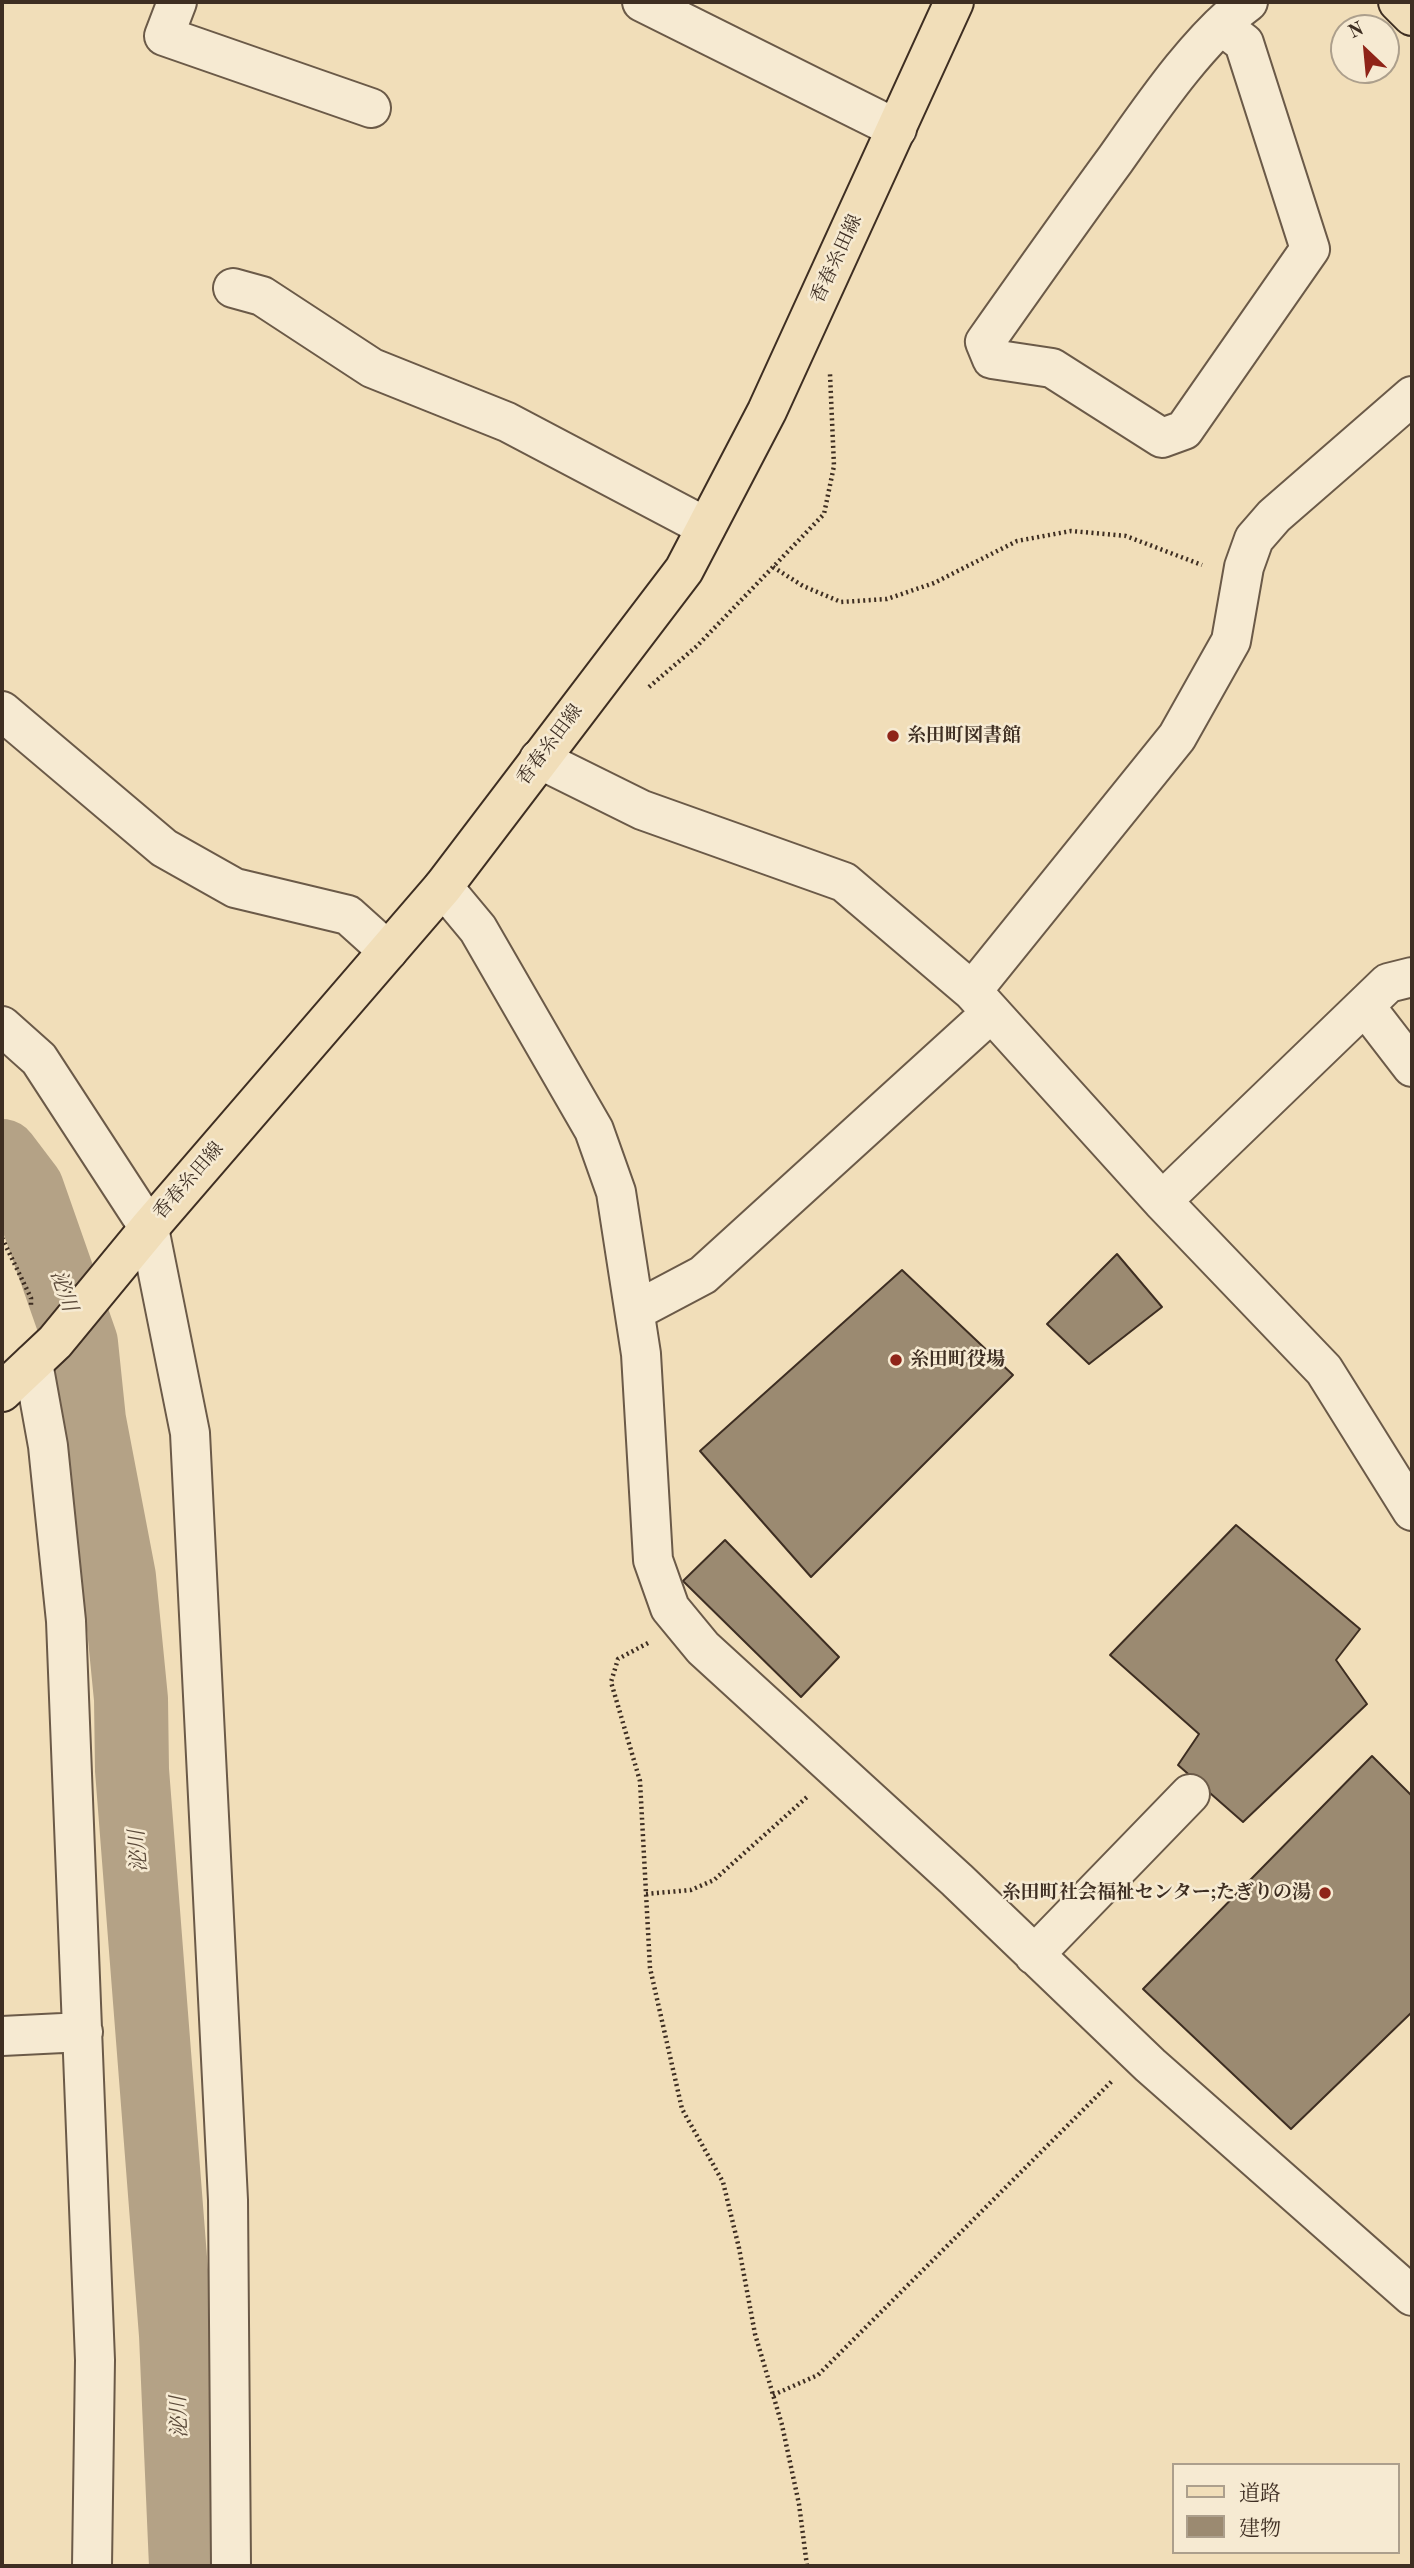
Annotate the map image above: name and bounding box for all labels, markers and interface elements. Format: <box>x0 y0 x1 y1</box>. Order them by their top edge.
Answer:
north arrow <box>1330 14 1400 84</box>
text: N <box>1346 20 1367 43</box>
street label: 香春糸田線 <box>807 211 867 307</box>
street label: 香春糸田線 <box>512 700 588 790</box>
place label: 糸田町図書館 <box>907 725 1021 747</box>
marker: 糸田町図書館 <box>885 728 901 744</box>
street label: 香春糸田線 <box>149 1138 229 1224</box>
water label: 泌川 <box>44 1267 82 1315</box>
place label: 糸田町役場 <box>910 1349 1005 1371</box>
marker: 糸田町役場 <box>888 1352 904 1368</box>
water label: 泌川 <box>125 1829 153 1873</box>
place label: 糸田町社会福祉センター;たぎりの湯 <box>1002 1882 1311 1904</box>
marker: 糸田町社会福祉センター;たぎりの湯 <box>1317 1885 1333 1901</box>
water label: 泌川 <box>167 2396 193 2438</box>
legend <box>1172 2463 1400 2554</box>
text: 道路 <box>1239 2484 1281 2505</box>
text: 建物 <box>1239 2519 1281 2540</box>

